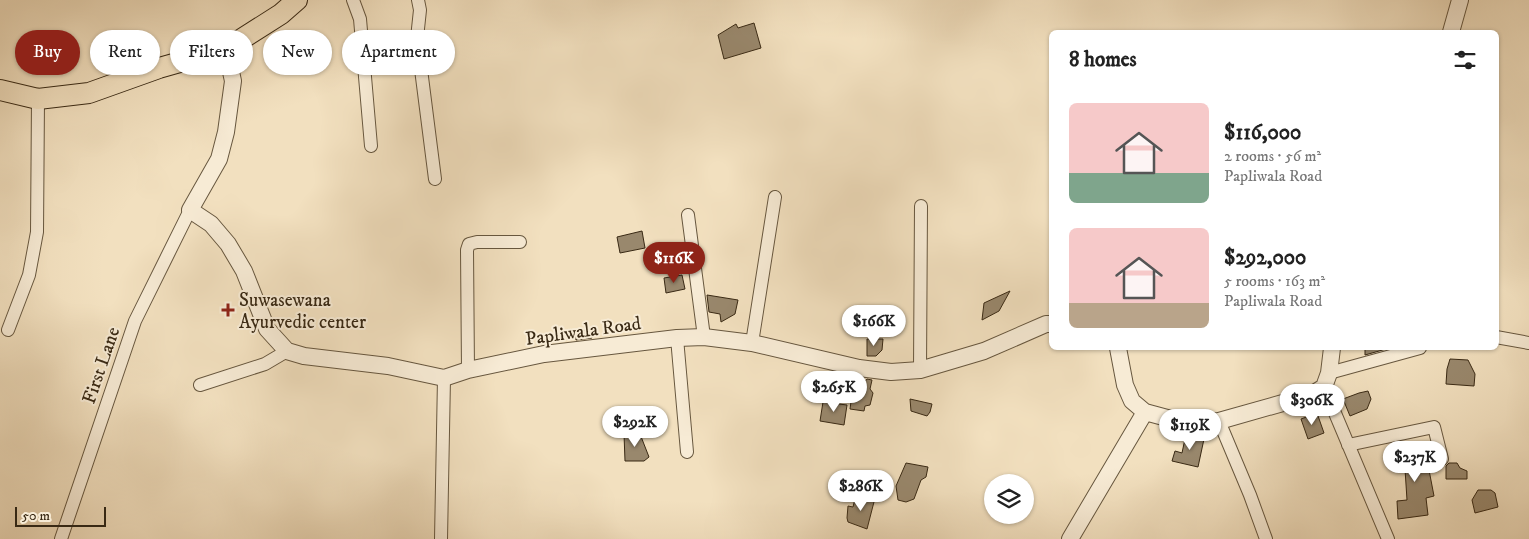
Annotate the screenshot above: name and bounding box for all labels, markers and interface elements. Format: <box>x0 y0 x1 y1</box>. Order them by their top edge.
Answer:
chip: Buy <box>15 30 80 75</box>
chip: Rent <box>90 30 160 75</box>
chip: Filters <box>170 30 253 75</box>
chip: New <box>263 30 332 75</box>
chip: Apartment <box>342 30 455 75</box>
icon: filters <box>1451 46 1479 74</box>
text: 8 homes <box>1069 47 1137 73</box>
text: $116,000 <box>1224 120 1301 146</box>
icon: home <box>1109 123 1169 183</box>
text: 2 rooms · 56 m² <box>1224 146 1321 166</box>
text: Papliwala Road <box>1224 166 1322 186</box>
pin: $116K <box>639 242 709 284</box>
text: $292,000 <box>1224 245 1306 271</box>
text: $116K <box>654 248 694 268</box>
icon: home <box>1109 248 1169 308</box>
text: 5 rooms · 163 m² <box>1224 271 1325 291</box>
place label: Suwasewana Ayurvedic center <box>239 289 366 334</box>
text: Papliwala Road <box>1224 291 1322 311</box>
marker: Suwasewana Ayurvedic center <box>221 303 235 317</box>
pin: $166K <box>839 304 909 347</box>
text: $166K <box>853 311 895 331</box>
street label: Papliwala Road <box>524 312 643 351</box>
street label: First Lane <box>78 324 125 407</box>
pin: $265K <box>799 370 869 413</box>
text: $265K <box>812 377 856 397</box>
pin: $306K <box>1277 384 1347 426</box>
text: $306K <box>1291 390 1333 410</box>
pin: $292K <box>600 406 670 448</box>
pin: $119K <box>1155 408 1225 451</box>
text: $292K <box>613 412 657 432</box>
text: $119K <box>1170 415 1210 435</box>
pin: $237K <box>1380 440 1450 483</box>
text: $237K <box>1394 447 1436 467</box>
pin: $286K <box>826 470 896 512</box>
map controls <box>984 474 1034 524</box>
button: layers <box>984 474 1034 524</box>
text: $286K <box>839 476 883 496</box>
scale bar <box>15 504 106 527</box>
text: 50 m <box>22 507 50 525</box>

